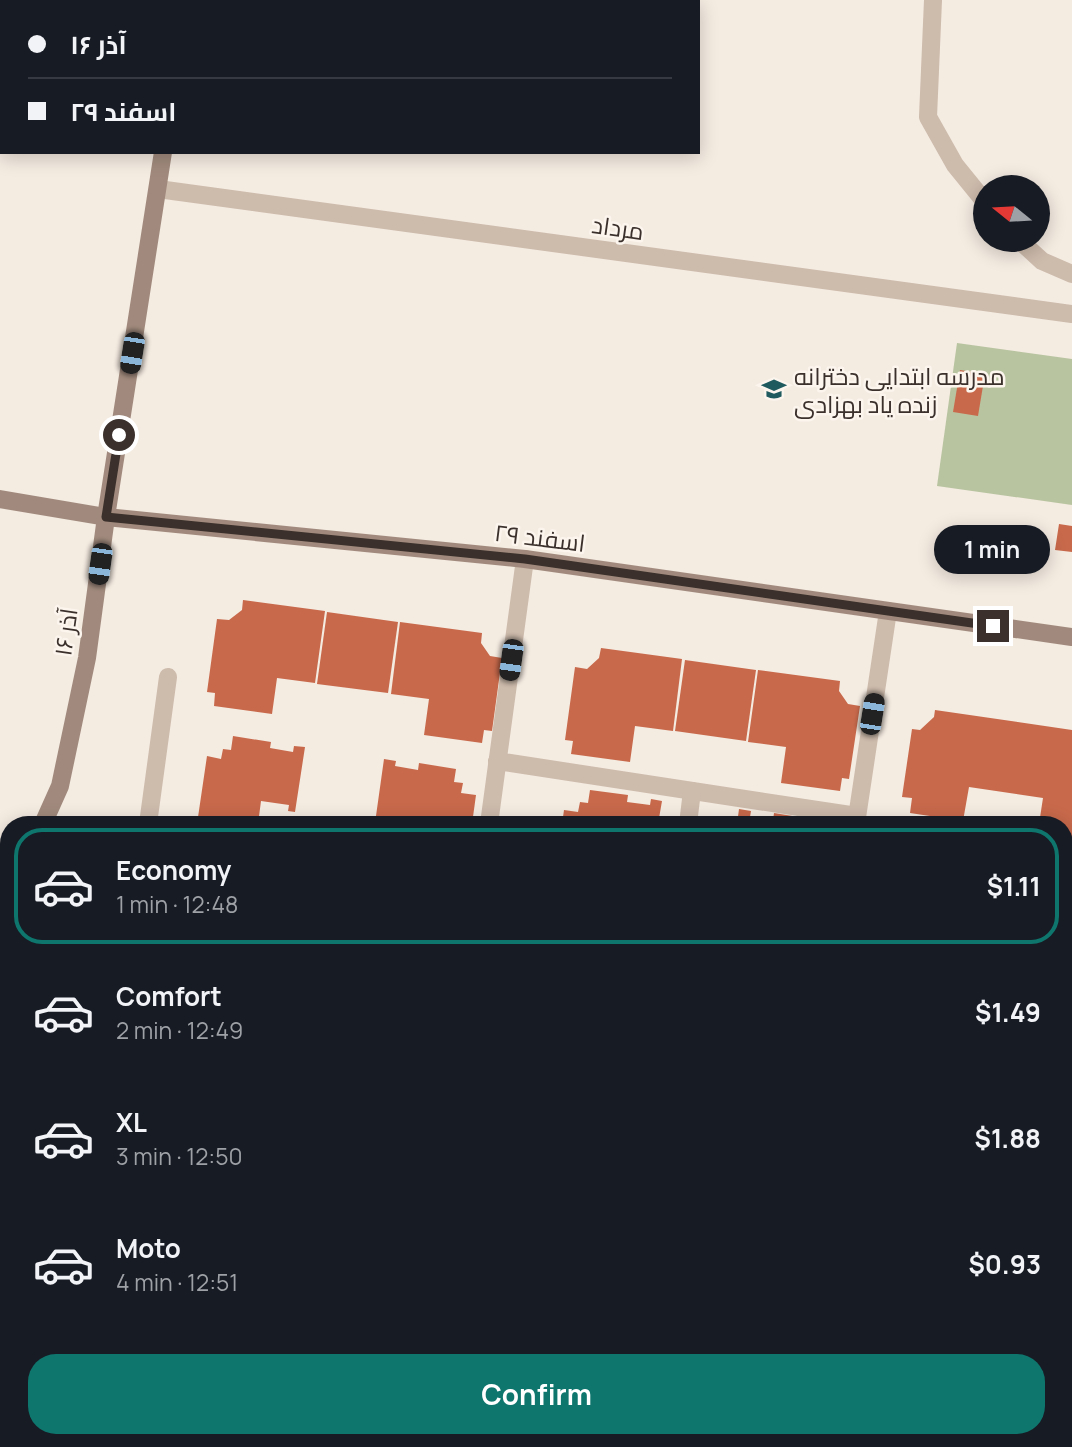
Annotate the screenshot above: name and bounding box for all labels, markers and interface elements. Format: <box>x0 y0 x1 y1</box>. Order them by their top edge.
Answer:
text: ۱۶ آذر <box>70 26 127 62</box>
text: ۲۹ اسفند <box>70 93 176 129</box>
north arrow <box>973 175 1050 252</box>
map controls <box>973 175 1050 252</box>
street label: مرداد <box>590 207 646 247</box>
car <box>119 331 146 375</box>
place label: مدرسه ابتدایی دخترانه زنده یاد بهزادی <box>794 359 1005 420</box>
school or university icon: مدرسه ابتدایی دخترانه زنده یاد بهزادی <box>760 375 788 403</box>
route start <box>103 419 135 451</box>
street label: ۲۹ اسفند <box>493 515 587 559</box>
callout: 1 min <box>935 524 1051 574</box>
text: 1 min <box>964 533 1020 565</box>
car <box>87 542 114 586</box>
street label: ۱۶ آذر <box>45 605 85 658</box>
route end <box>977 610 1009 642</box>
car <box>498 638 525 682</box>
car <box>859 692 886 736</box>
text: Economy <box>116 852 231 888</box>
icon: car <box>32 855 95 918</box>
text: $1.11 <box>987 868 1041 904</box>
text: 1 min · 12:48 <box>116 888 238 920</box>
text: Comfort <box>116 978 222 1014</box>
icon: car <box>32 981 95 1044</box>
text: $1.49 <box>975 994 1041 1030</box>
text: 2 min · 12:49 <box>116 1014 243 1046</box>
text: XL <box>116 1104 147 1140</box>
icon: car <box>32 1107 95 1170</box>
text: $1.88 <box>975 1120 1041 1156</box>
text: 3 min · 12:50 <box>116 1140 243 1172</box>
text: Moto <box>116 1230 181 1266</box>
icon: car <box>32 1233 95 1296</box>
text: $0.93 <box>968 1246 1041 1282</box>
text: 4 min · 12:51 <box>116 1266 238 1298</box>
button: Confirm <box>28 1354 1045 1434</box>

